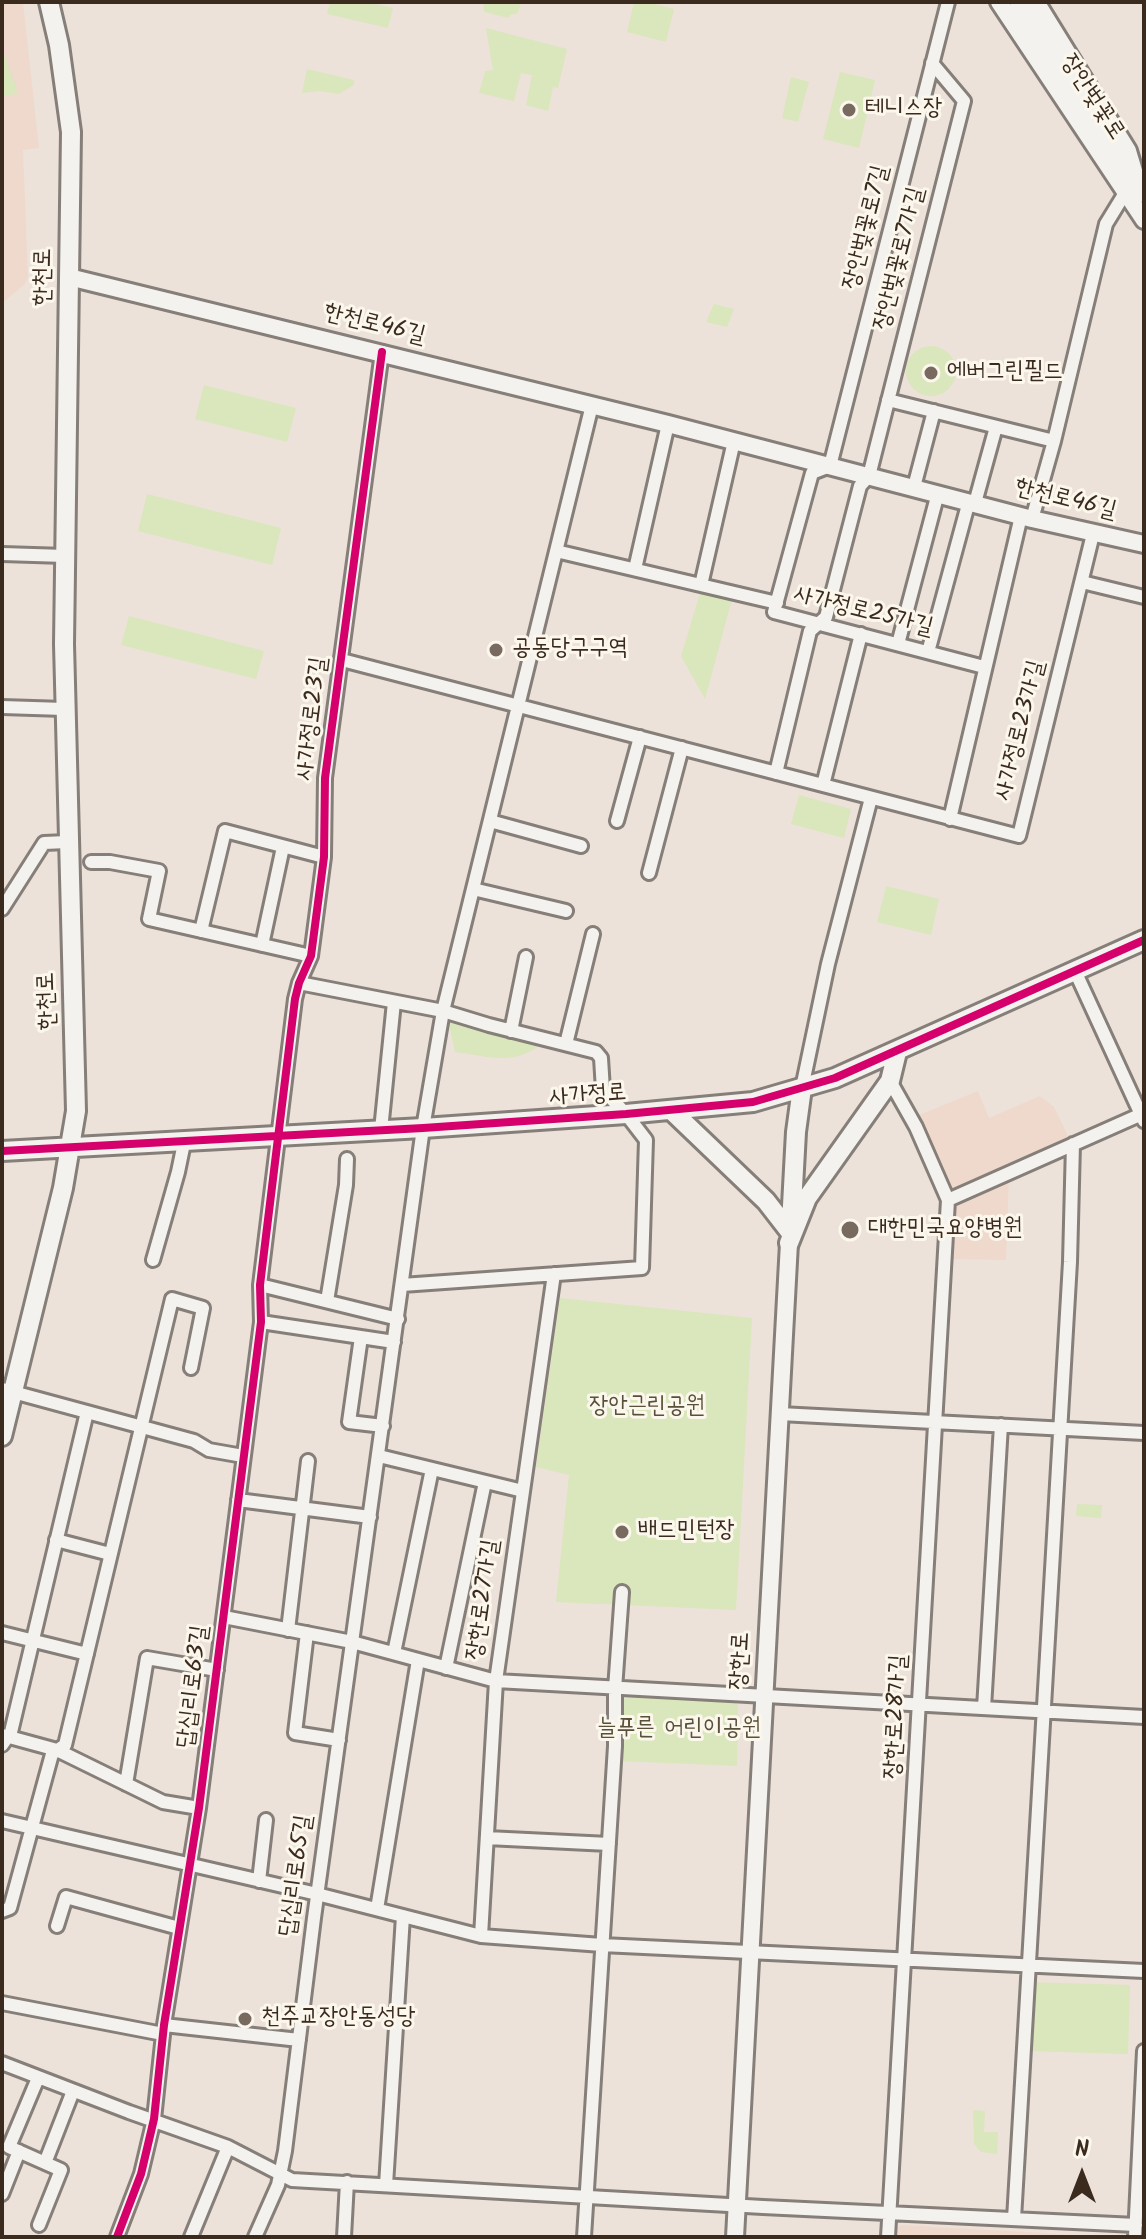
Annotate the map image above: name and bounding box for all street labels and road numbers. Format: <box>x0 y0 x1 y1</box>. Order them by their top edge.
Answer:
street label: 장안벚꽃로 <box>1053 50 1129 146</box>
street label: 장안벚꽃로7길 <box>839 163 897 293</box>
street label: 장안벚꽃로7가길 <box>869 185 933 333</box>
street label: 한천로 <box>30 248 60 306</box>
street label: 한천로46길 <box>320 299 428 353</box>
street label: 한천로46길 <box>1011 474 1119 528</box>
street label: 사가정로25가길 <box>790 582 936 644</box>
street label: 사가정로23길 <box>292 656 336 782</box>
street label: 사가정로23가길 <box>991 658 1053 804</box>
street label: 한천로 <box>34 972 64 1030</box>
street label: 사가정로 <box>548 1080 628 1114</box>
street label: 장한로27가길 <box>462 1538 508 1662</box>
street label: 답십리로63길 <box>173 1624 217 1750</box>
street label: 장한로 <box>726 1631 758 1691</box>
street label: 장한로28가길 <box>880 1654 916 1780</box>
street label: 답십리로65길 <box>275 1813 321 1939</box>

